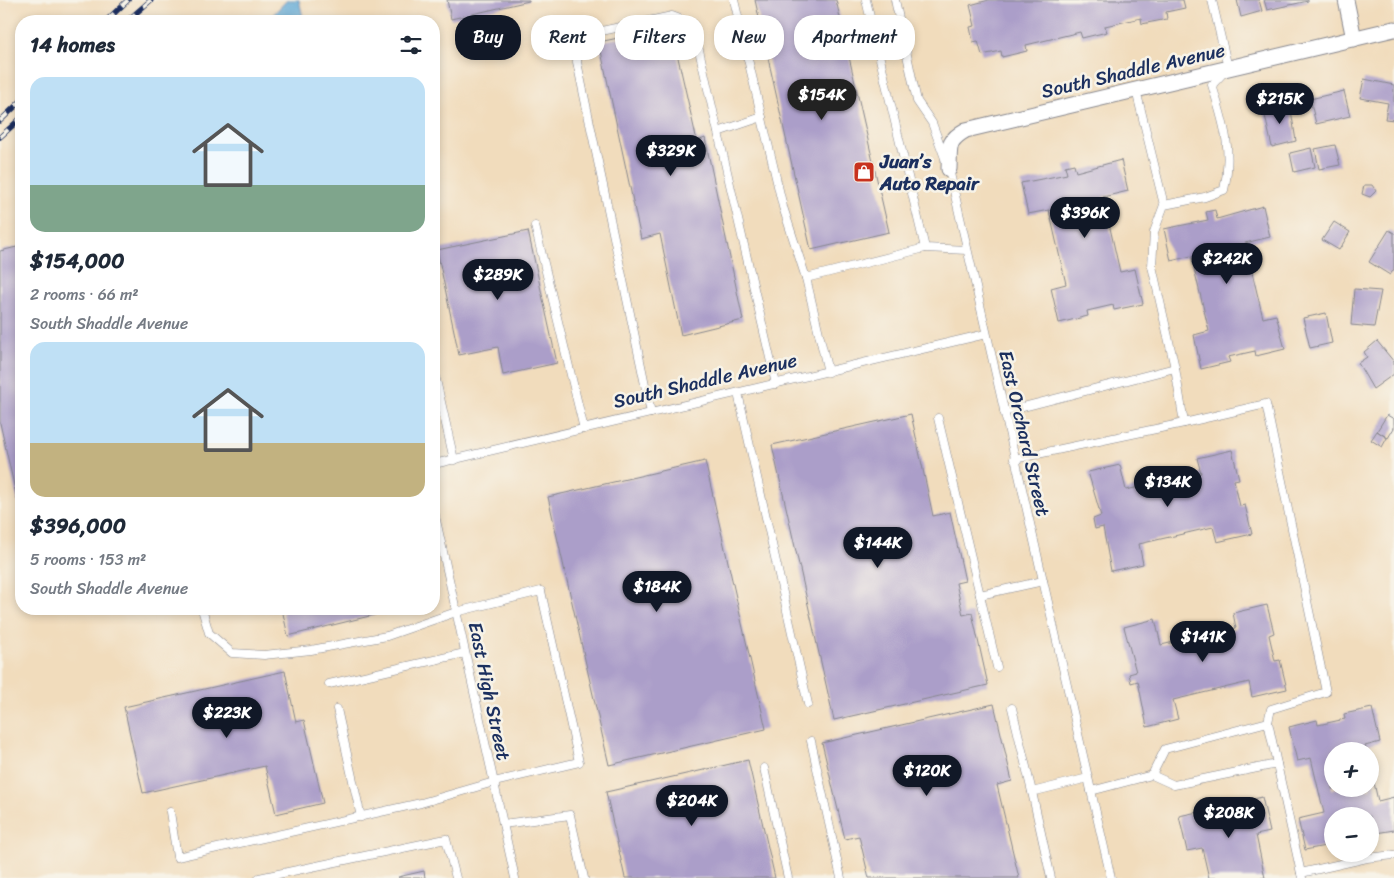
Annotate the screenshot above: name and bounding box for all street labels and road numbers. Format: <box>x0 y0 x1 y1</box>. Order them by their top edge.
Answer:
street label: South Shaddle Avenue <box>1038 33 1229 108</box>
street label: South Shaddle Avenue <box>610 343 801 418</box>
street label: East Orchard Street <box>989 347 1060 520</box>
street label: East High Street <box>459 619 520 764</box>

